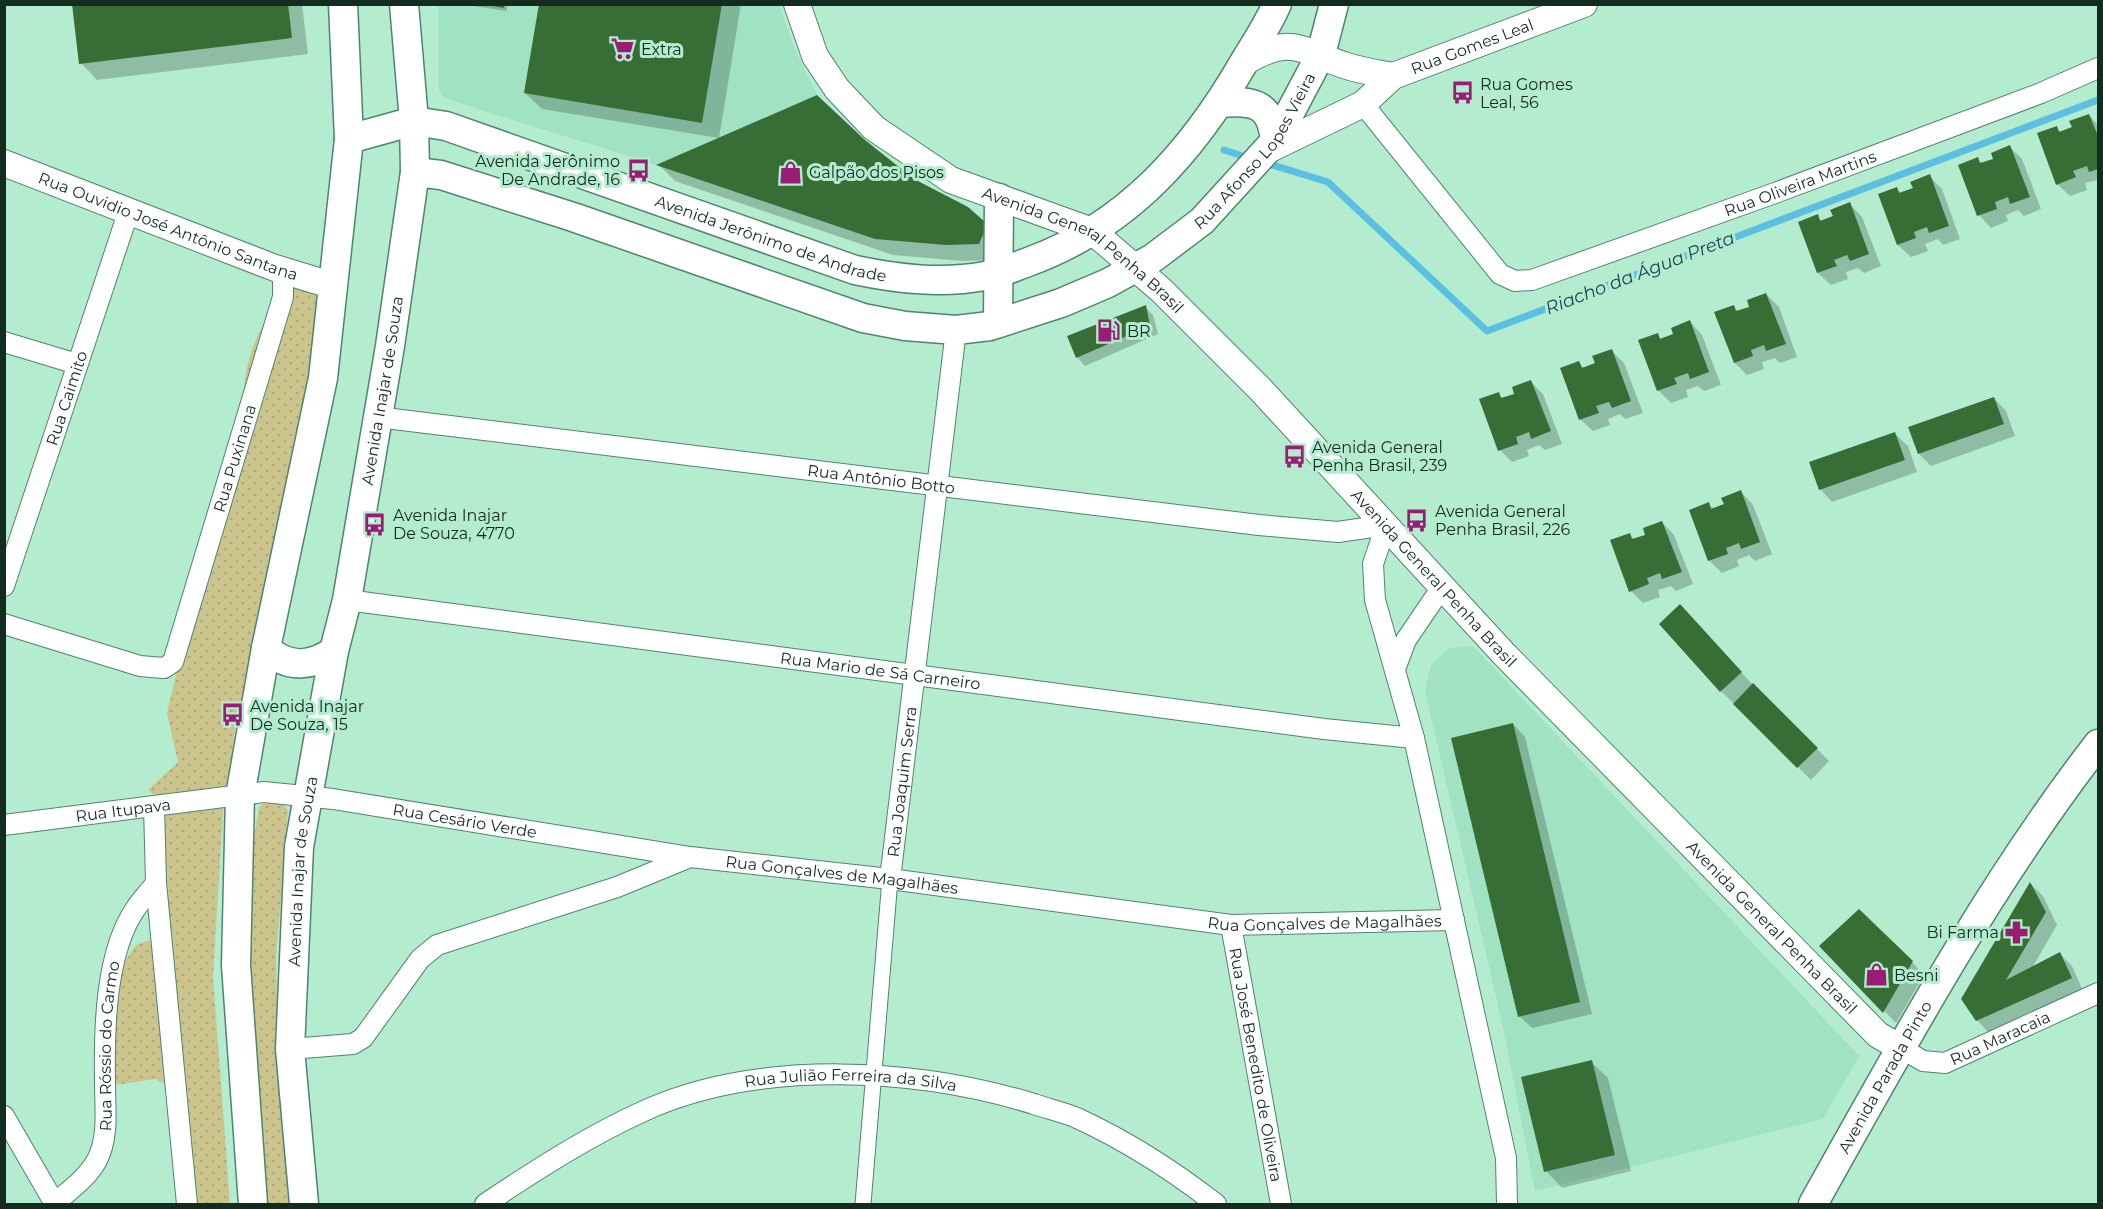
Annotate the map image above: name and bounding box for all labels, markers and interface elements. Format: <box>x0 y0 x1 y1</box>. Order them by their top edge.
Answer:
street label: Rua Gomes Leal <box>1408 14 1536 78</box>
supermarket icon: Extra <box>610 36 636 62</box>
place label: Extra <box>641 40 682 59</box>
street label: Rua Afonso Lopes Vieira <box>1190 69 1319 233</box>
place label: Rua Gomes Leal, 56 <box>1480 75 1573 112</box>
bus stop icon: Rua Gomes Leal, 56 <box>1449 80 1475 106</box>
street label: Rua Oliveira Martins <box>1722 146 1879 220</box>
place label: Avenida Jerônimo De Andrade, 16 <box>475 152 620 189</box>
bus stop icon: Avenida Jerônimo De Andrade, 16 <box>625 157 651 183</box>
shop icon: Galpão dos Pisos <box>778 159 804 185</box>
place label: Galpão dos Pisos <box>809 163 944 182</box>
street label: Rua Ouvidio José Antônio Santana <box>36 168 300 284</box>
street label: Avenida General Penha Brasil <box>980 183 1188 317</box>
street label: Avenida Jerônimo de Andrade <box>653 191 888 285</box>
water label: Riacho da Água Preta <box>1542 227 1738 319</box>
street label: Avenida Inajar de Souza <box>357 295 407 487</box>
fuel station icon: BR <box>1096 318 1122 344</box>
place label: BR <box>1127 322 1151 341</box>
street label: Rua Caimito <box>42 348 91 448</box>
street label: Rua Puxinana <box>209 402 260 514</box>
place label: Avenida General Penha Brasil, 239 <box>1312 438 1447 475</box>
bus stop icon: Avenida General Penha Brasil, 239 <box>1281 443 1307 469</box>
street label: Rua Antônio Botto <box>806 460 956 497</box>
street label: Avenida General Penha Brasil <box>1347 485 1521 671</box>
place label: Avenida General Penha Brasil, 226 <box>1435 502 1571 539</box>
place label: Avenida Inajar De Souza, 4770 <box>393 506 515 543</box>
bus stop icon: Avenida General Penha Brasil, 226 <box>1404 507 1430 533</box>
bus stop icon: Avenida Inajar De Souza, 4770 <box>362 511 388 537</box>
street label: Rua Mario de Sá Carneiro <box>779 648 982 693</box>
place label: Avenida Inajar De Souza, 15 <box>250 697 364 734</box>
bus stop icon: Avenida Inajar De Souza, 15 <box>219 702 245 728</box>
street label: Rua Joaquim Serra <box>883 705 920 858</box>
street label: Avenida Inajar de Souza <box>284 775 321 967</box>
street label: Rua Itupava <box>74 794 172 825</box>
street label: Rua Cesário Verde <box>391 799 538 841</box>
street label: Avenida General Penha Brasil <box>1683 837 1861 1018</box>
street label: Rua Gonçalves de Magalhães <box>725 851 960 898</box>
street label: Rua Gonçalves de Magalhães <box>1206 911 1442 935</box>
pharmacy icon: Bi Farma <box>2004 919 2030 945</box>
place label: Bi Farma <box>1927 923 1999 942</box>
street label: Rua José Benedito de Oliveira <box>1226 946 1286 1184</box>
street label: Rua Róssio do Carmo <box>95 959 123 1132</box>
shop icon: Besni <box>1863 962 1889 988</box>
place label: Besni <box>1894 966 1939 985</box>
street label: Avenida Parada Pinto <box>1834 997 1936 1156</box>
street label: Rua Maracaia <box>1947 1007 2053 1069</box>
street label: Rua Julião Ferreira da Silva <box>743 1065 958 1095</box>

